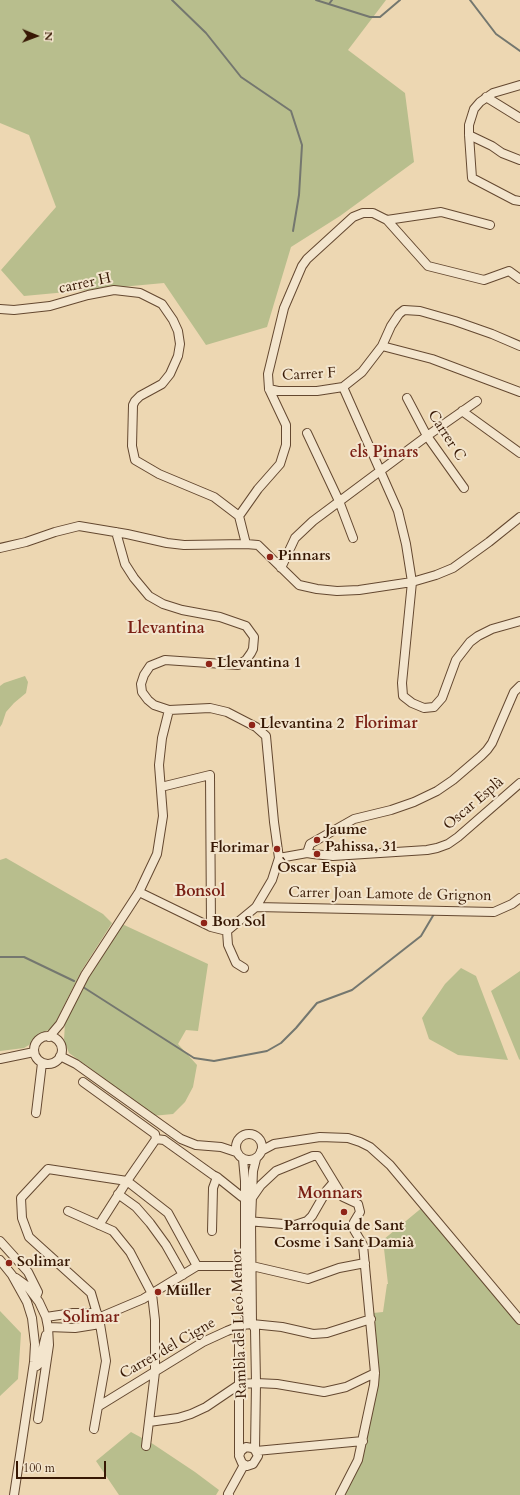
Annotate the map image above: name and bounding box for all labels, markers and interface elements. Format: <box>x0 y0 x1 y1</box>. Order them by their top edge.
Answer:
north arrow <box>16 16 56 56</box>
text: N <box>41 31 56 41</box>
street label: carrer H <box>57 270 113 298</box>
street label: Carrer F <box>282 365 336 385</box>
street label: Carrer C <box>423 407 469 465</box>
district label: els Pinars <box>350 443 418 463</box>
place label: Pinnars <box>278 548 331 566</box>
marker: Pinnars <box>265 552 275 562</box>
district label: Llevantina <box>127 619 205 639</box>
place label: Llevantina 1 <box>217 655 301 673</box>
marker: Llevantina 1 <box>204 659 214 669</box>
district label: Florimar <box>354 714 418 734</box>
place label: Llevantina 2 <box>260 716 344 734</box>
marker: Llevantina 2 <box>247 720 257 730</box>
street label: Oscar Esplà <box>440 774 508 834</box>
place label: Jaume Pahissa, 31 <box>325 822 398 857</box>
marker: Jaume Pahissa, 31 <box>312 835 322 845</box>
place label: Florimar <box>210 840 269 858</box>
marker: Florimar <box>272 844 282 854</box>
marker: Òscar Espià <box>312 849 322 859</box>
place label: Òscar Espià <box>277 860 357 878</box>
district label: Bonsol <box>175 882 225 902</box>
street label: Carrer Joan Lamote de Grignon <box>288 884 492 906</box>
place label: Bon Sol <box>212 914 266 932</box>
marker: Bon Sol <box>199 918 209 928</box>
district label: Monnars <box>297 1184 363 1204</box>
marker: Parroquia de Sant Cosme i Sant Damià <box>339 1207 349 1217</box>
place label: Parroquia de Sant Cosme i Sant Damià <box>274 1218 414 1253</box>
street label: Rambla del Lleó Menor <box>228 1249 252 1399</box>
place label: Solimar <box>17 1254 70 1272</box>
marker: Solimar <box>4 1258 14 1268</box>
place label: Müller <box>166 1283 211 1301</box>
marker: Müller <box>153 1287 163 1297</box>
district label: Solimar <box>63 1308 119 1328</box>
street label: Carrer del Cigne <box>117 1314 219 1384</box>
scale bar <box>18 1453 108 1479</box>
text: 100 m <box>23 1460 55 1476</box>

